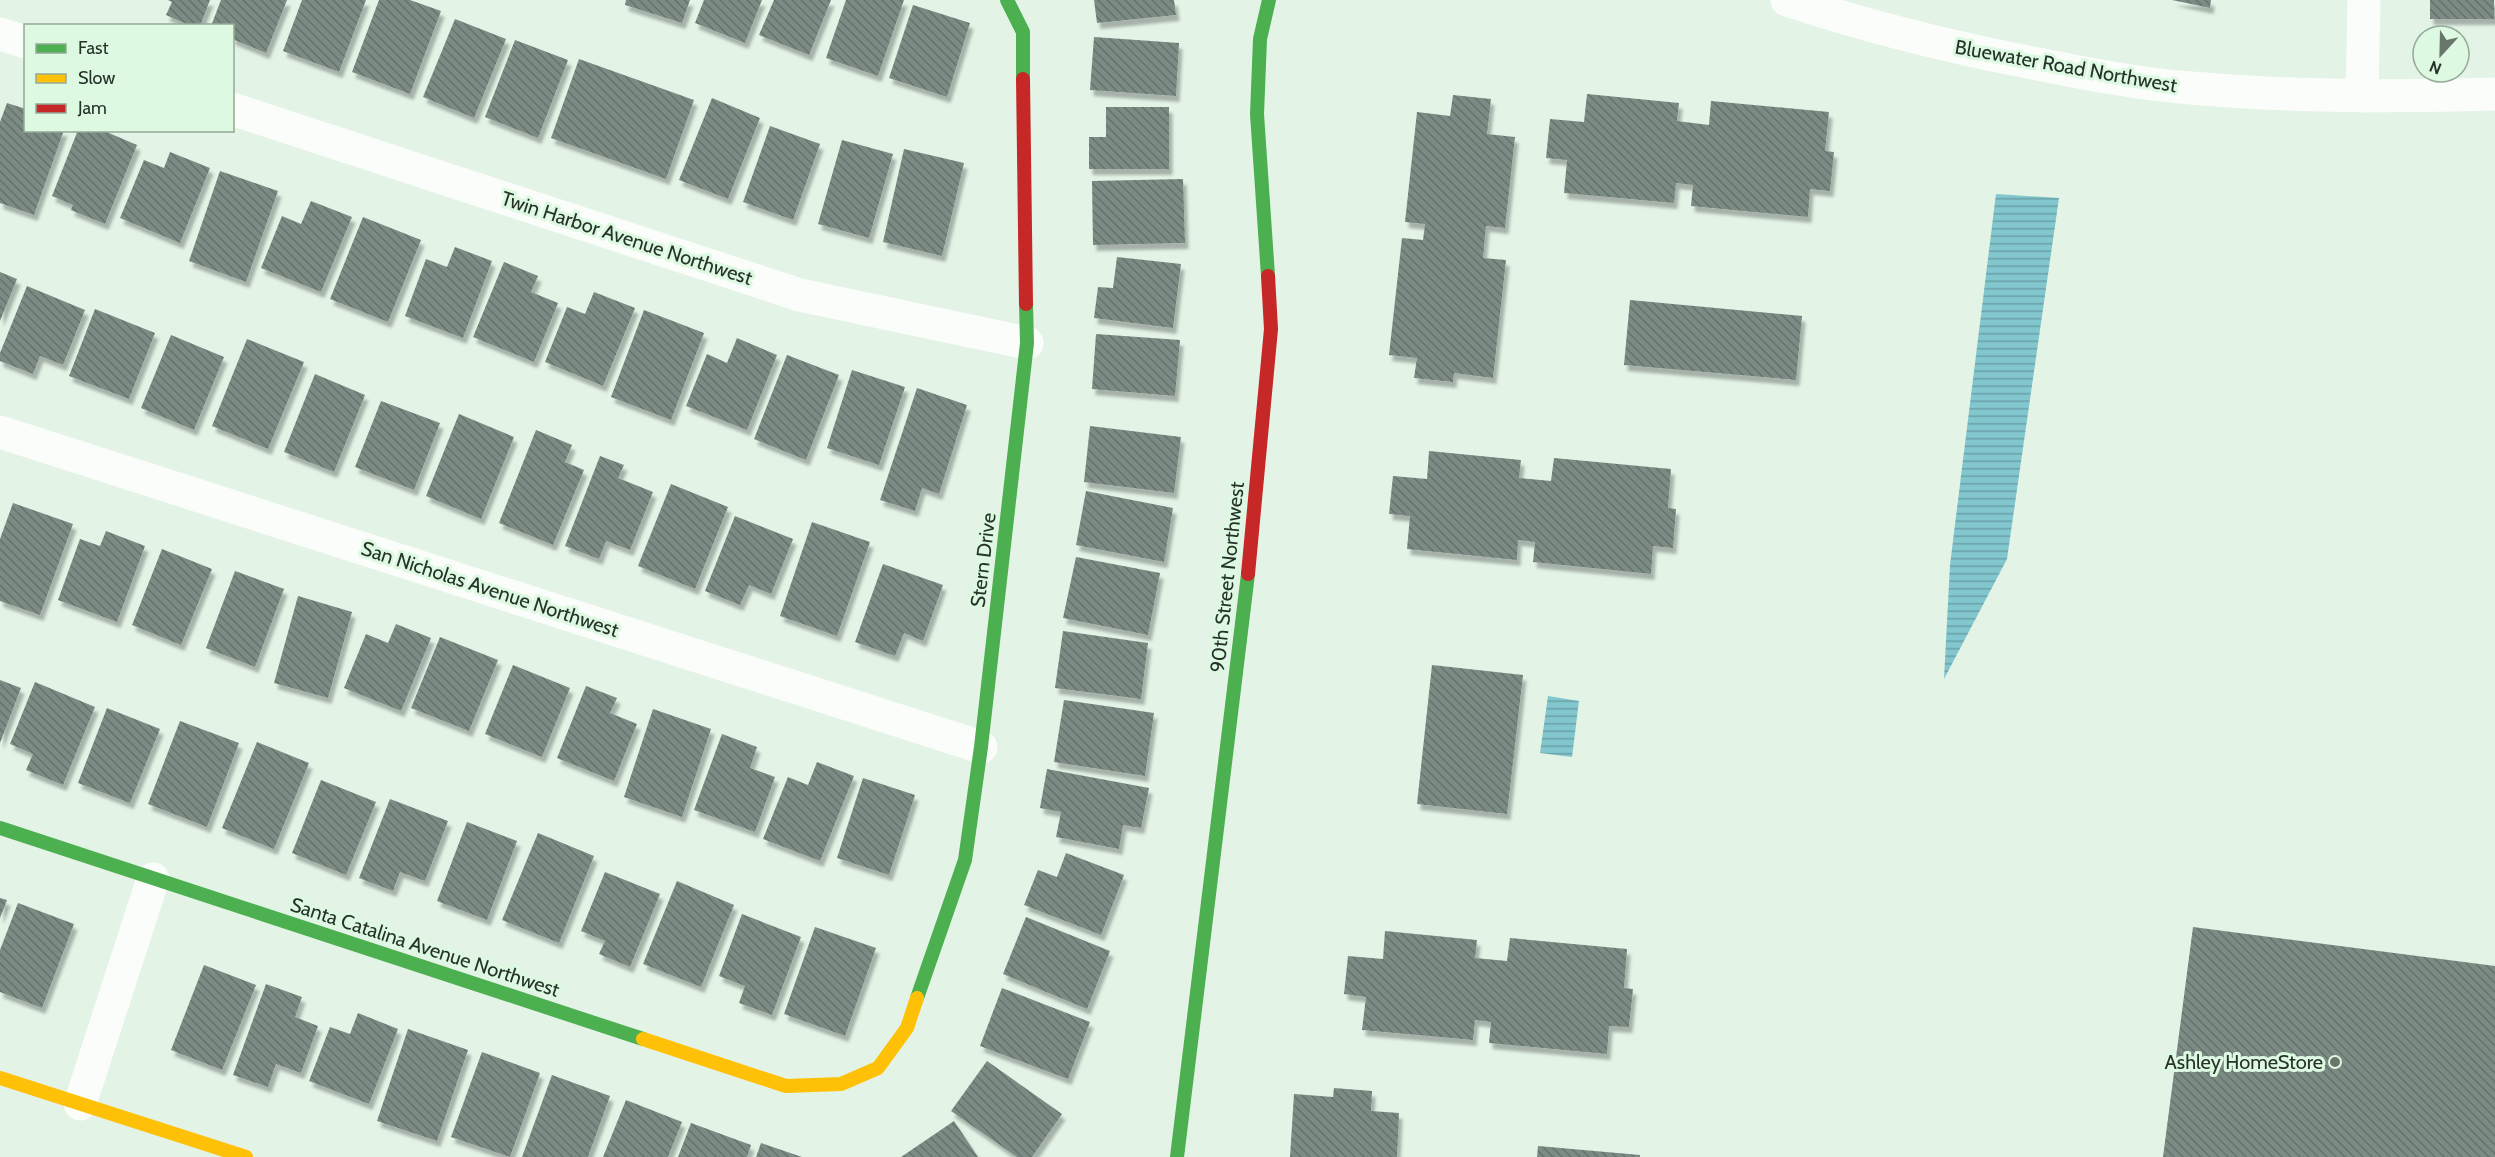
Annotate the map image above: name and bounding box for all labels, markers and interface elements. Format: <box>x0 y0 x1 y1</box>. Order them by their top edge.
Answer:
legend <box>24 24 234 132</box>
north arrow <box>2411 24 2471 84</box>
street label: Bluewater Road Northwest <box>1953 35 2179 97</box>
text: Fast <box>78 37 109 59</box>
text: N <box>2427 57 2444 78</box>
text: Slow <box>78 67 115 89</box>
text: Jam <box>77 97 107 119</box>
street label: Twin Harbor Avenue Northwest <box>498 186 756 290</box>
street label: 90th Street Northwest <box>1205 480 1249 673</box>
street label: Stern Drive <box>965 511 1001 609</box>
street label: San Nicholas Avenue Northwest <box>358 536 622 642</box>
street label: Santa Catalina Avenue Northwest <box>287 892 563 1002</box>
place label: Ashley HomeStore <box>2165 1050 2323 1074</box>
marker: Ashley HomeStore <box>2328 1055 2342 1069</box>

